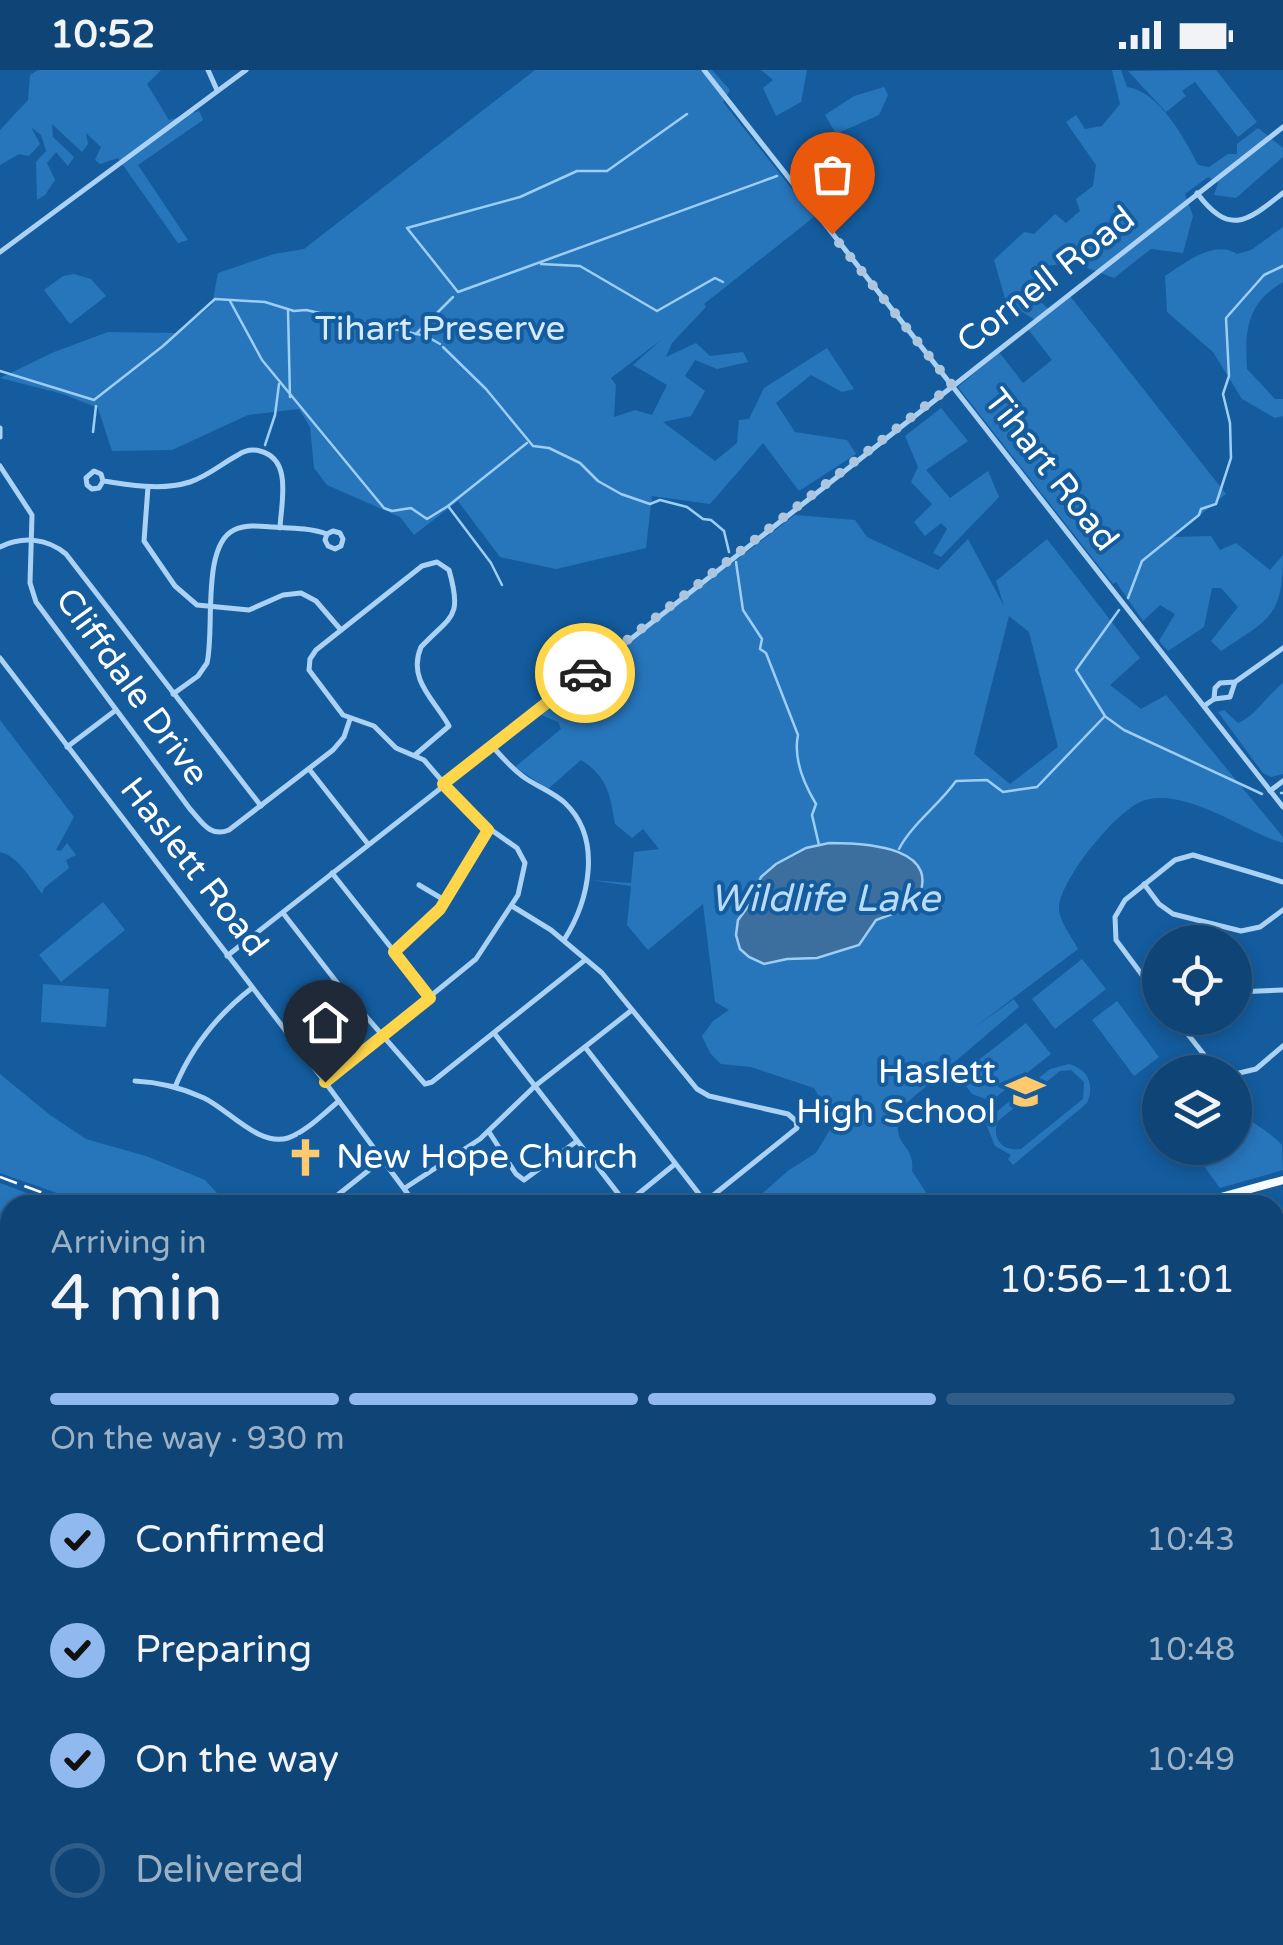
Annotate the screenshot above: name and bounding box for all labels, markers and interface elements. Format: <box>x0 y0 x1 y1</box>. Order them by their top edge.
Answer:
text: 10:52 <box>50 12 155 58</box>
pin <box>790 132 875 235</box>
icon: bag <box>805 147 860 202</box>
street label: Cornell Road <box>949 198 1143 362</box>
park label: Tihart Preserve <box>315 308 565 350</box>
street label: Tihart Road <box>975 380 1127 560</box>
street label: Cliffdale Drive <box>46 580 218 794</box>
courier <box>535 623 635 723</box>
icon: car <box>558 646 613 701</box>
street label: Haslett Road <box>111 769 277 965</box>
water label: Wildlife Lake <box>710 876 942 922</box>
map controls <box>1142 925 1252 1165</box>
button: locate <box>1142 925 1252 1035</box>
pin <box>283 980 368 1083</box>
icon: home <box>298 995 353 1050</box>
place label: Haslett High School <box>796 1051 996 1133</box>
button: layers <box>1142 1055 1252 1165</box>
school or university icon: Haslett High School <box>1005 1071 1047 1113</box>
church icon: New Hope Church <box>285 1136 327 1178</box>
place label: New Hope Church <box>336 1136 638 1178</box>
text: Arriving in <box>50 1224 207 1262</box>
text: 10:56–11:01 <box>998 1257 1235 1303</box>
text: 4 min <box>50 1260 223 1339</box>
text: On the way · 930 m <box>50 1420 345 1458</box>
icon: check <box>50 1513 105 1568</box>
text: Confirmed <box>135 1517 326 1563</box>
text: 10:43 <box>1146 1521 1235 1559</box>
icon: check <box>50 1623 105 1678</box>
text: Preparing <box>135 1627 312 1673</box>
text: 10:48 <box>1146 1631 1235 1669</box>
icon: check <box>50 1733 105 1788</box>
text: On the way <box>135 1737 339 1783</box>
text: 10:49 <box>1146 1741 1235 1779</box>
text: Delivered <box>135 1847 304 1893</box>

